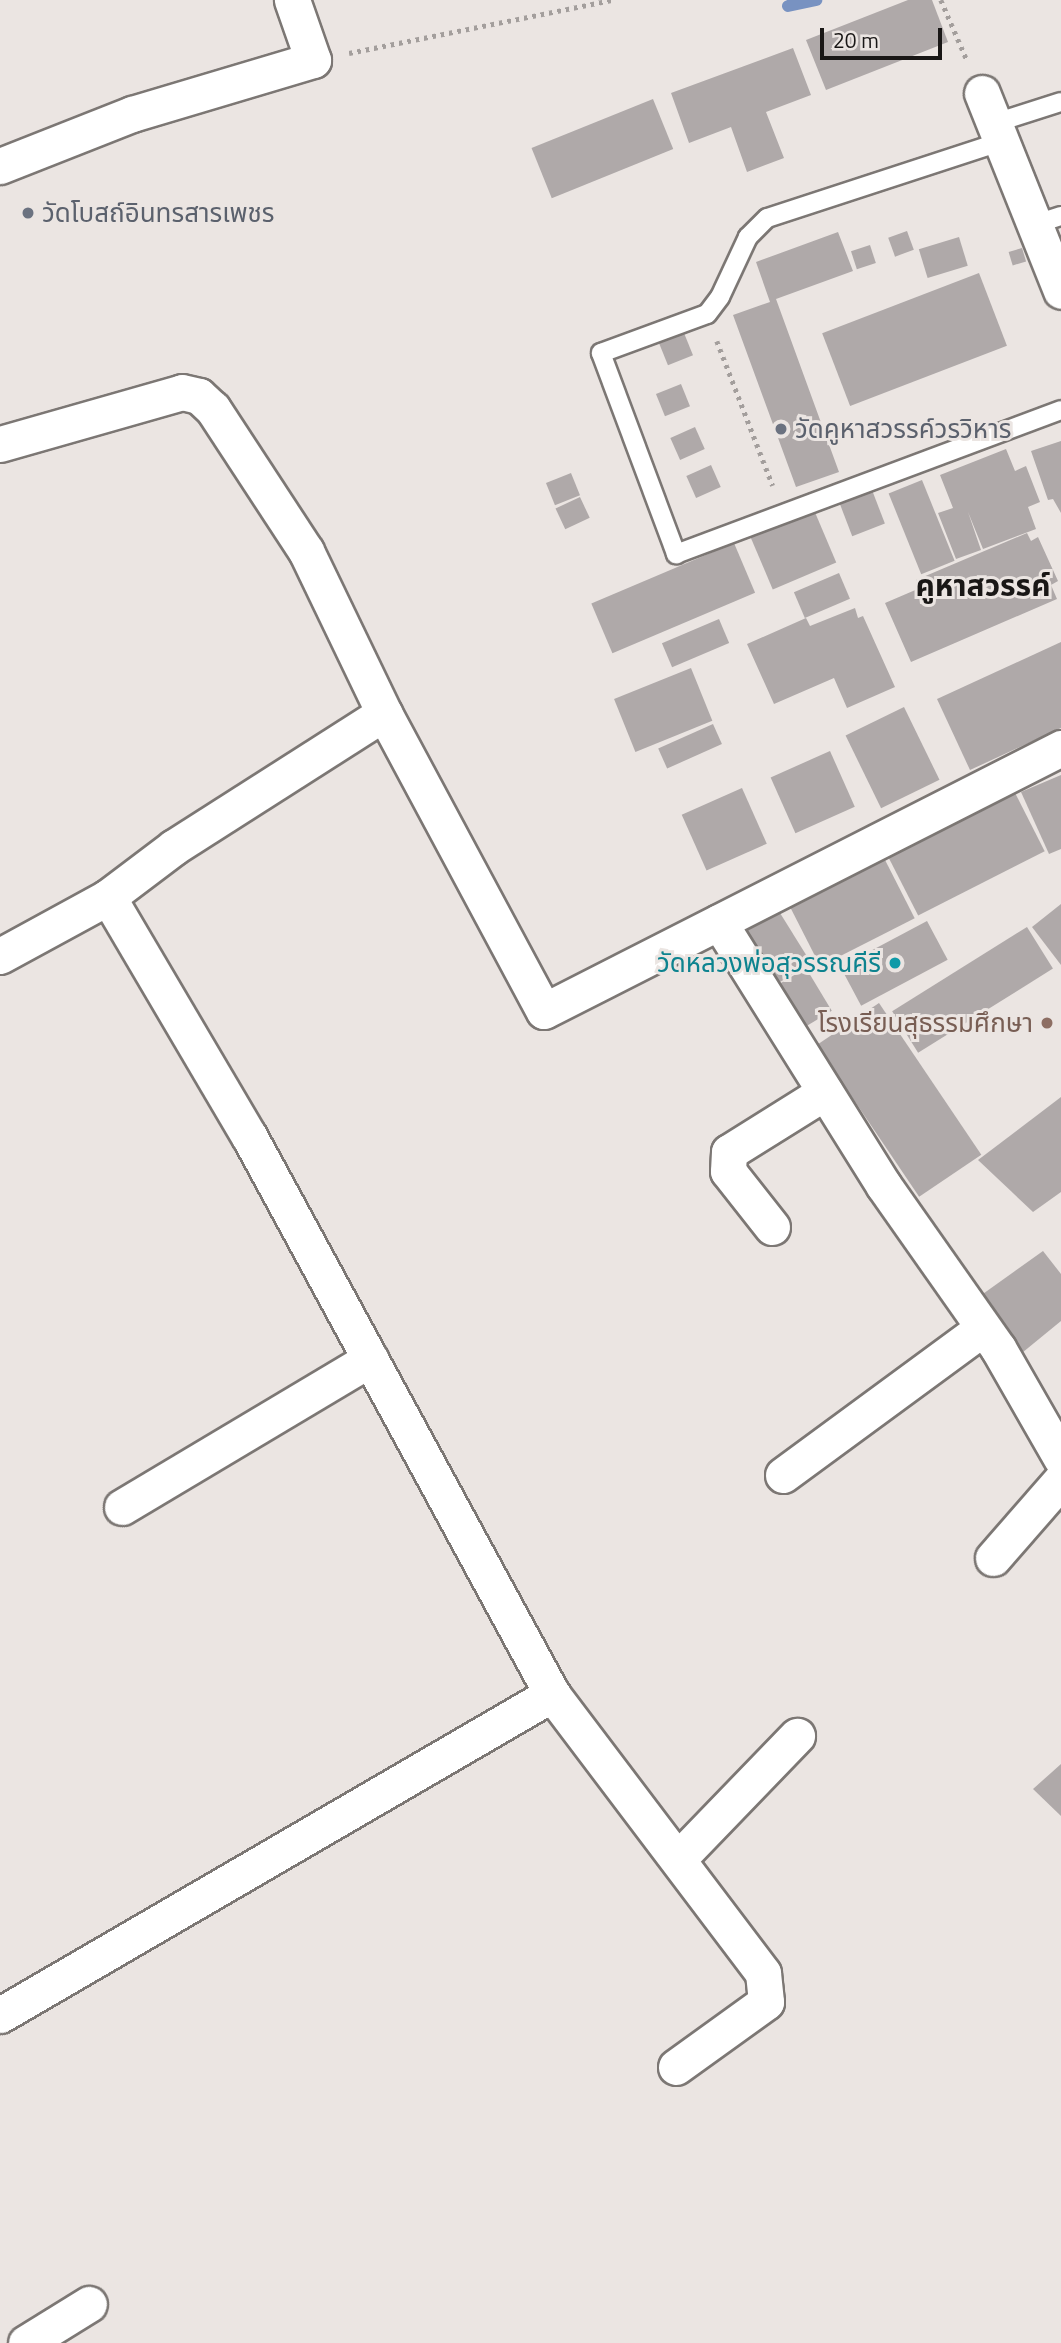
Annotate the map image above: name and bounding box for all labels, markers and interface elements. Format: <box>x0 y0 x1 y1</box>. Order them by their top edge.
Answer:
scale bar <box>823 14 946 58</box>
text: 20 m <box>833 24 879 56</box>
place label: วัดโบสถ์อินทรสารเพชร <box>42 197 274 229</box>
marker: วัดโบสถ์อินทรสารเพชร <box>20 205 36 221</box>
place label: วัดคูหาสวรรค์วรวิหาร <box>795 413 1011 445</box>
marker: วัดคูหาสวรรค์วรวิหาร <box>773 421 789 437</box>
district label: คูหาสวรรค์ <box>915 567 1051 603</box>
place label: วัดหลวงพ่อสุวรรณคีรี <box>657 947 881 979</box>
marker: วัดหลวงพ่อสุวรรณคีรี <box>887 955 903 971</box>
place label: โรงเรียนสุธรรมศึกษา <box>818 1007 1033 1039</box>
marker: โรงเรียนสุธรรมศึกษา <box>1039 1015 1055 1031</box>

